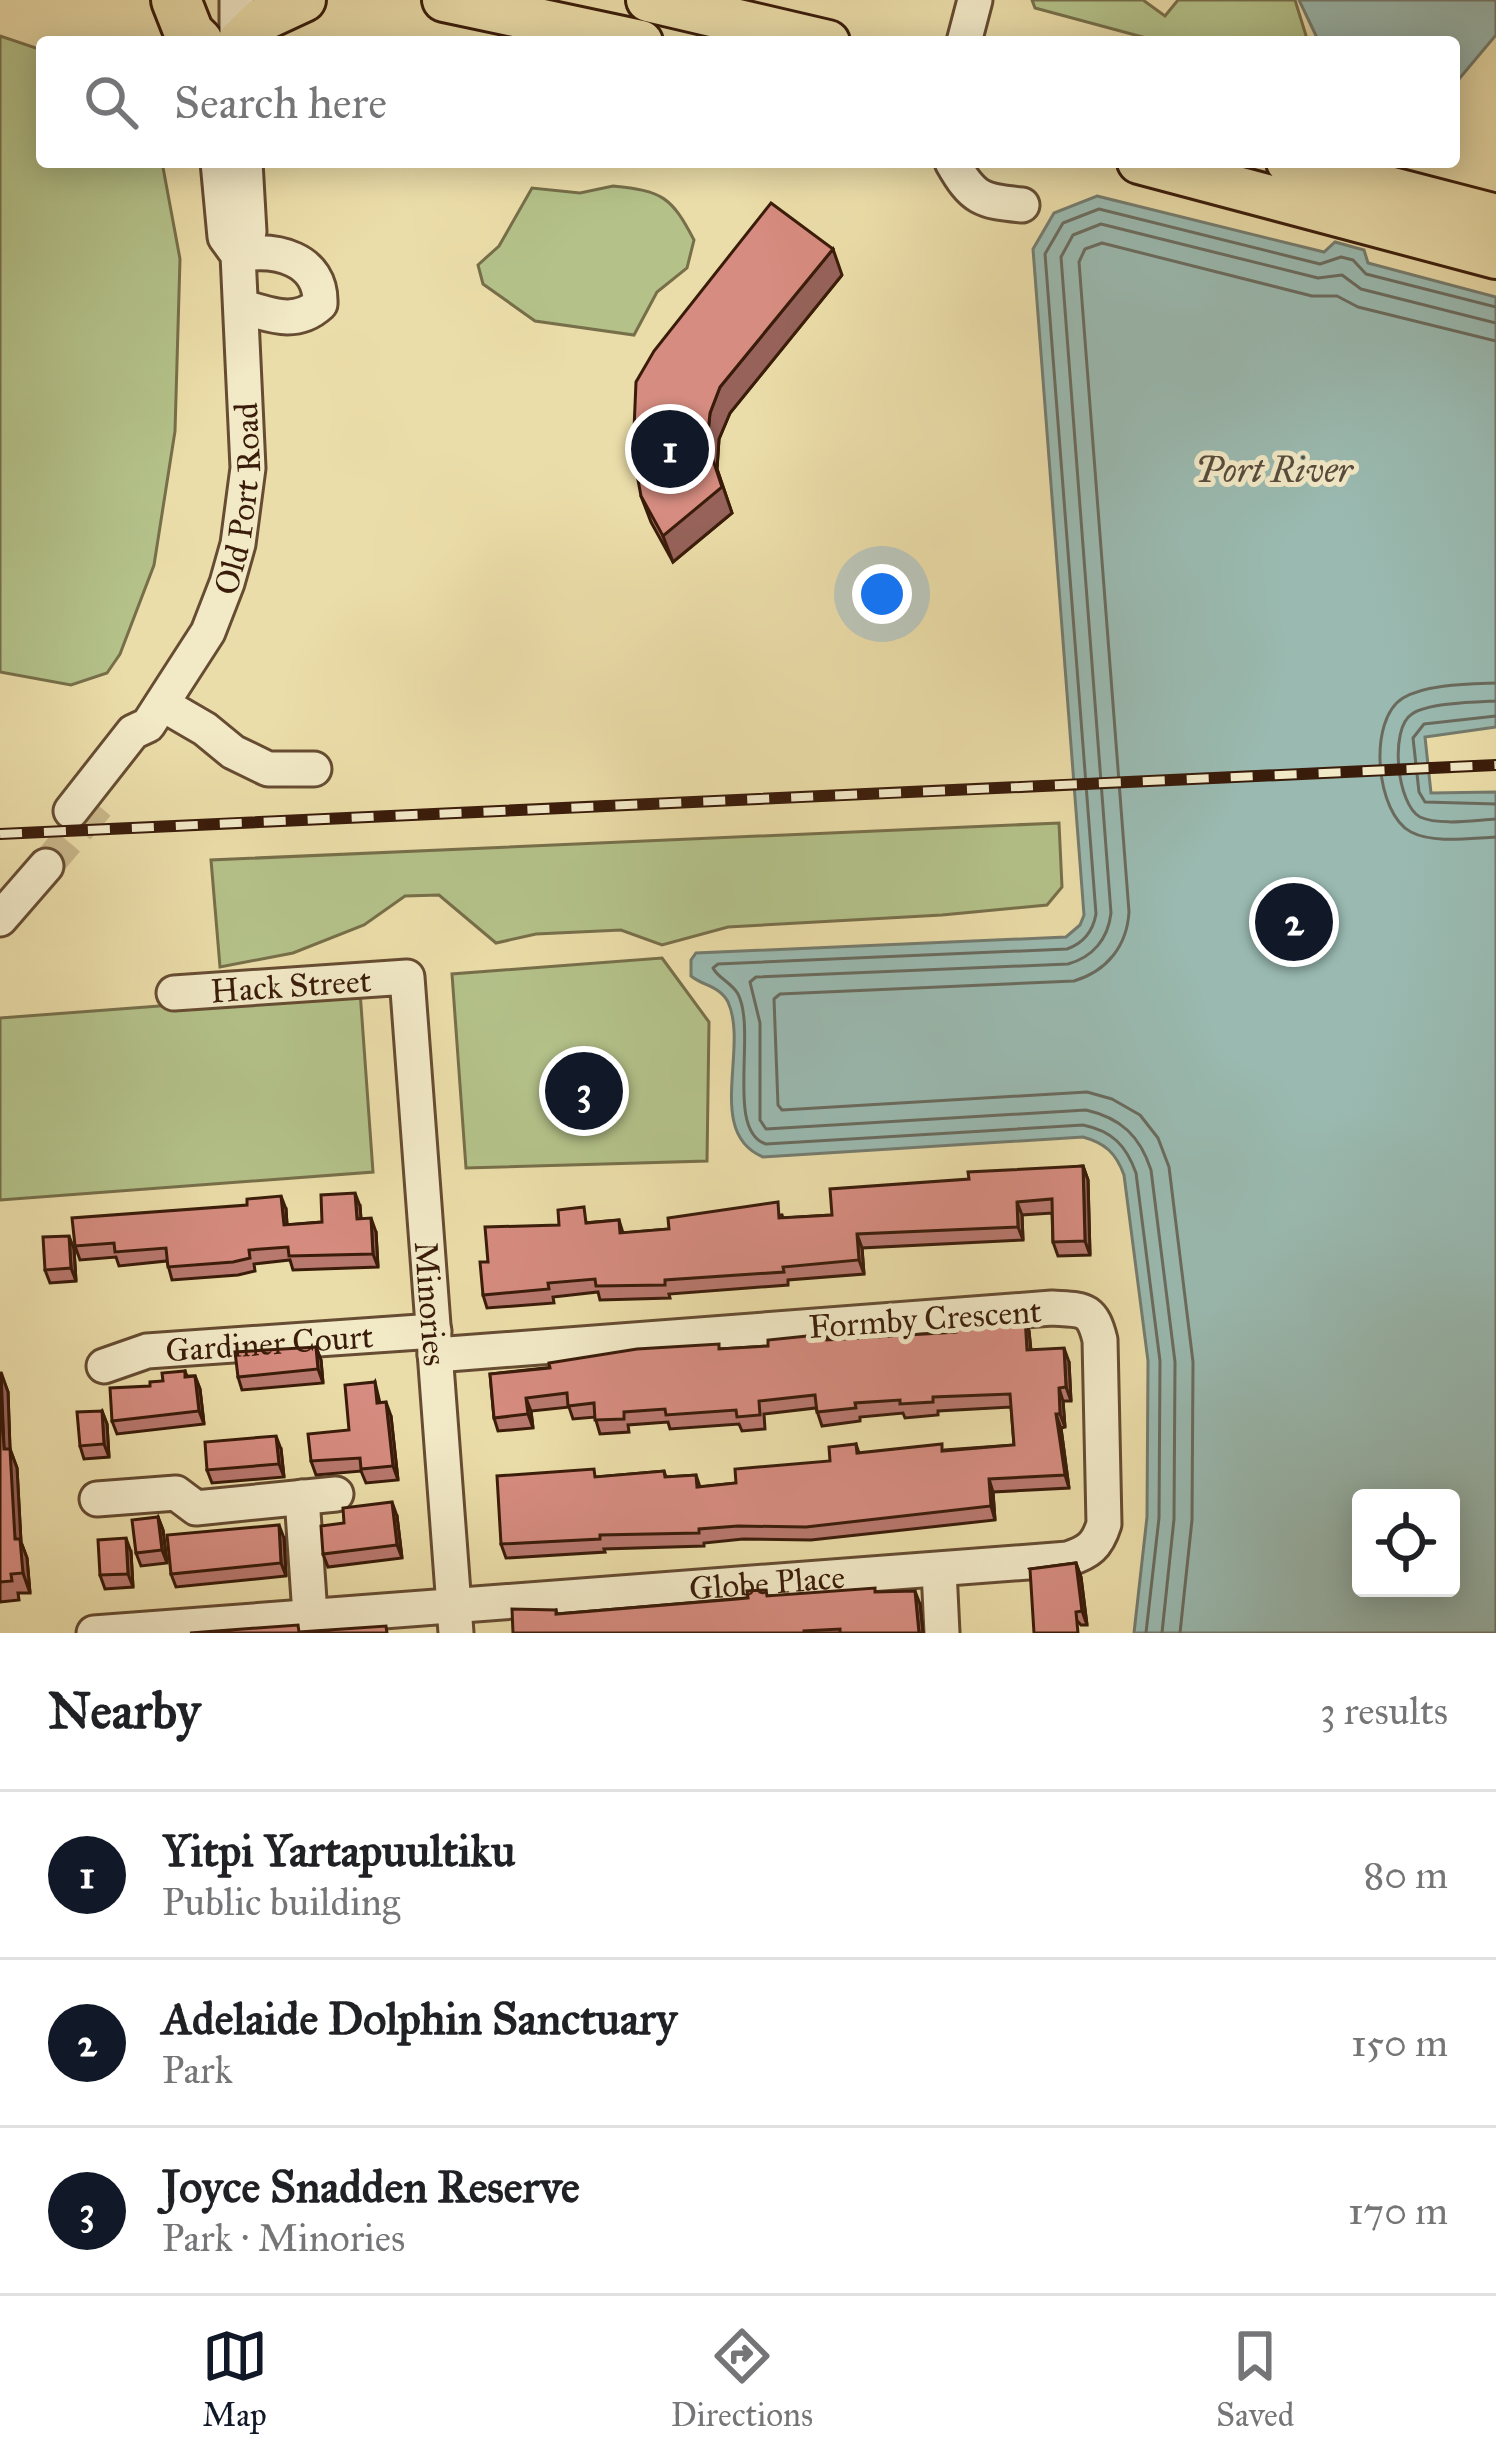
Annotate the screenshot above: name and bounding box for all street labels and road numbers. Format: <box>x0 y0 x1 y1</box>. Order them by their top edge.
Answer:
street label: Old Port Road <box>206 401 269 600</box>
street label: Hack Street <box>209 960 373 1011</box>
street label: Minories <box>406 1240 455 1367</box>
street label: Formby Crescent <box>807 1291 1043 1347</box>
street label: Gardiner Court <box>164 1316 375 1371</box>
street label: Globe Place <box>688 1557 847 1609</box>

